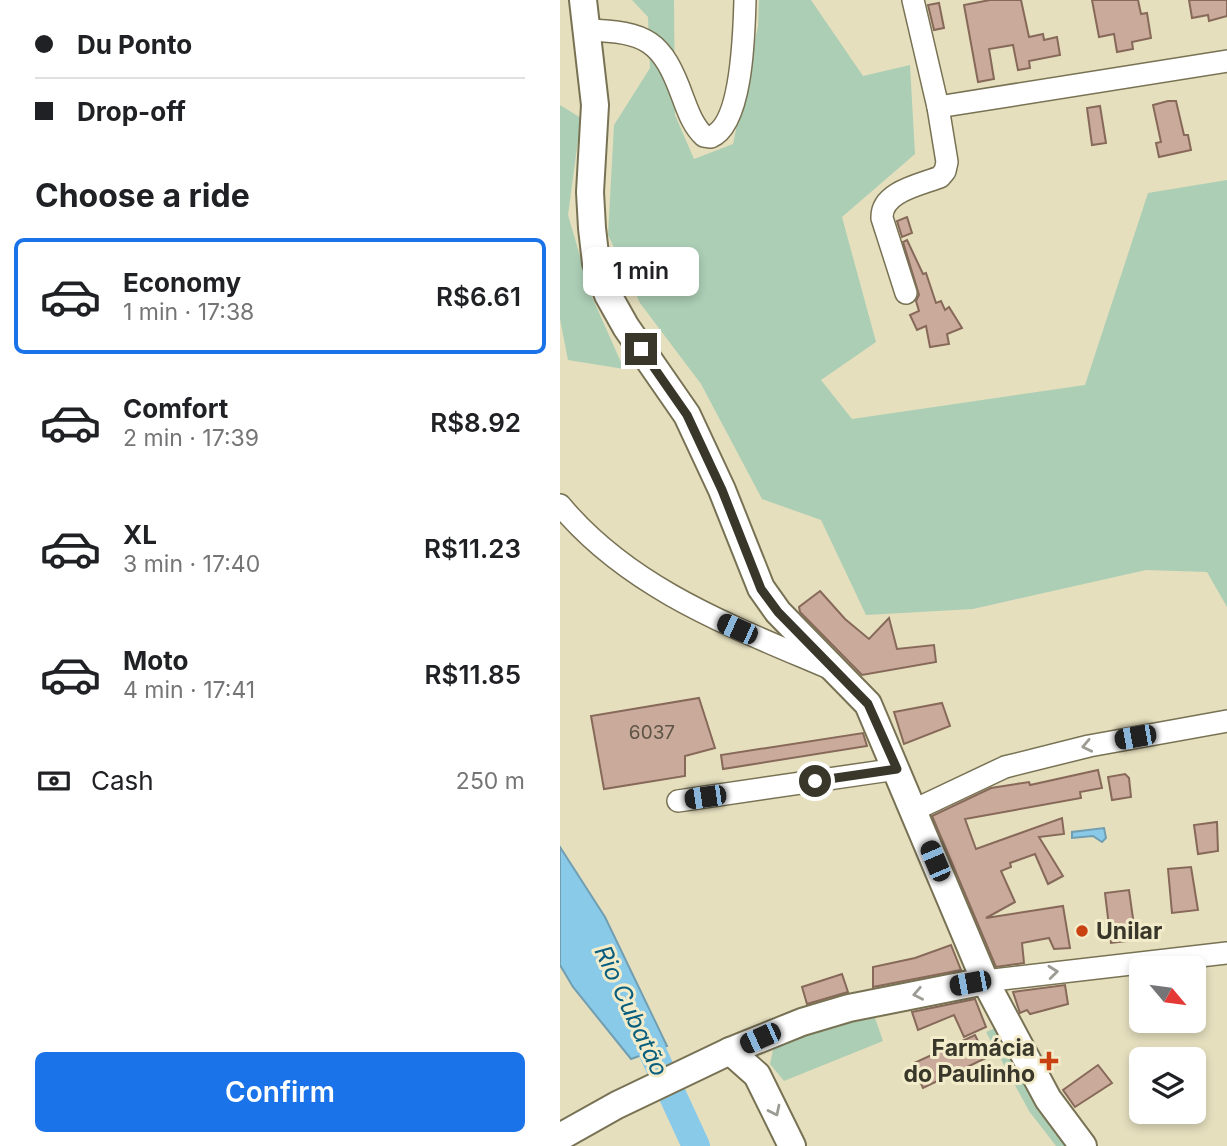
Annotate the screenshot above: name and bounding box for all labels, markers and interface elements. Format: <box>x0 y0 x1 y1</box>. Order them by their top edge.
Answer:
text: Du Ponto <box>77 29 192 60</box>
text: Drop-off <box>77 96 186 127</box>
text: Choose a ride <box>35 176 250 215</box>
callout: 1 min <box>583 247 699 296</box>
text: 1 min <box>613 257 669 285</box>
icon: car <box>39 265 102 328</box>
text: Economy <box>123 267 241 298</box>
text: R$6.61 <box>436 281 521 312</box>
text: 1 min · 17:38 <box>123 298 254 326</box>
route end <box>625 333 657 365</box>
icon: car <box>39 391 102 454</box>
text: Comfort <box>123 393 228 424</box>
text: R$8.92 <box>430 407 521 438</box>
text: 2 min · 17:39 <box>123 424 259 452</box>
icon: car <box>39 517 102 580</box>
text: XL <box>123 519 157 550</box>
text: R$11.23 <box>424 533 521 564</box>
text: 3 min · 17:40 <box>123 550 260 578</box>
car <box>714 611 761 647</box>
icon: car <box>39 643 102 706</box>
text: Moto <box>123 645 188 676</box>
text: R$11.85 <box>425 659 521 690</box>
text: 4 min · 17:41 <box>123 676 255 704</box>
house number: 6037 <box>629 721 675 744</box>
car <box>1113 723 1158 751</box>
one-way arrow <box>1082 738 1094 753</box>
icon: cash <box>35 762 73 800</box>
text: Cash <box>91 765 154 796</box>
route start <box>799 765 831 797</box>
text: 250 m <box>456 767 525 795</box>
car <box>683 784 728 810</box>
car <box>918 838 953 884</box>
place label: Unilar <box>1096 917 1162 945</box>
marker: Unilar <box>1074 923 1090 939</box>
water label: Rio Cubatão <box>589 941 674 1081</box>
north arrow <box>1129 956 1206 1032</box>
map controls <box>1129 956 1206 1124</box>
one-way arrow <box>1048 965 1059 980</box>
car <box>948 969 993 997</box>
one-way arrow <box>912 985 924 1000</box>
car <box>737 1020 784 1056</box>
place label: Farmácia do Paulinho <box>903 1034 1035 1088</box>
button: layers <box>1129 1047 1206 1124</box>
button: Confirm <box>35 1052 525 1132</box>
marker: Farmácia do Paulinho <box>1041 1053 1057 1069</box>
one-way arrow <box>766 1104 780 1116</box>

